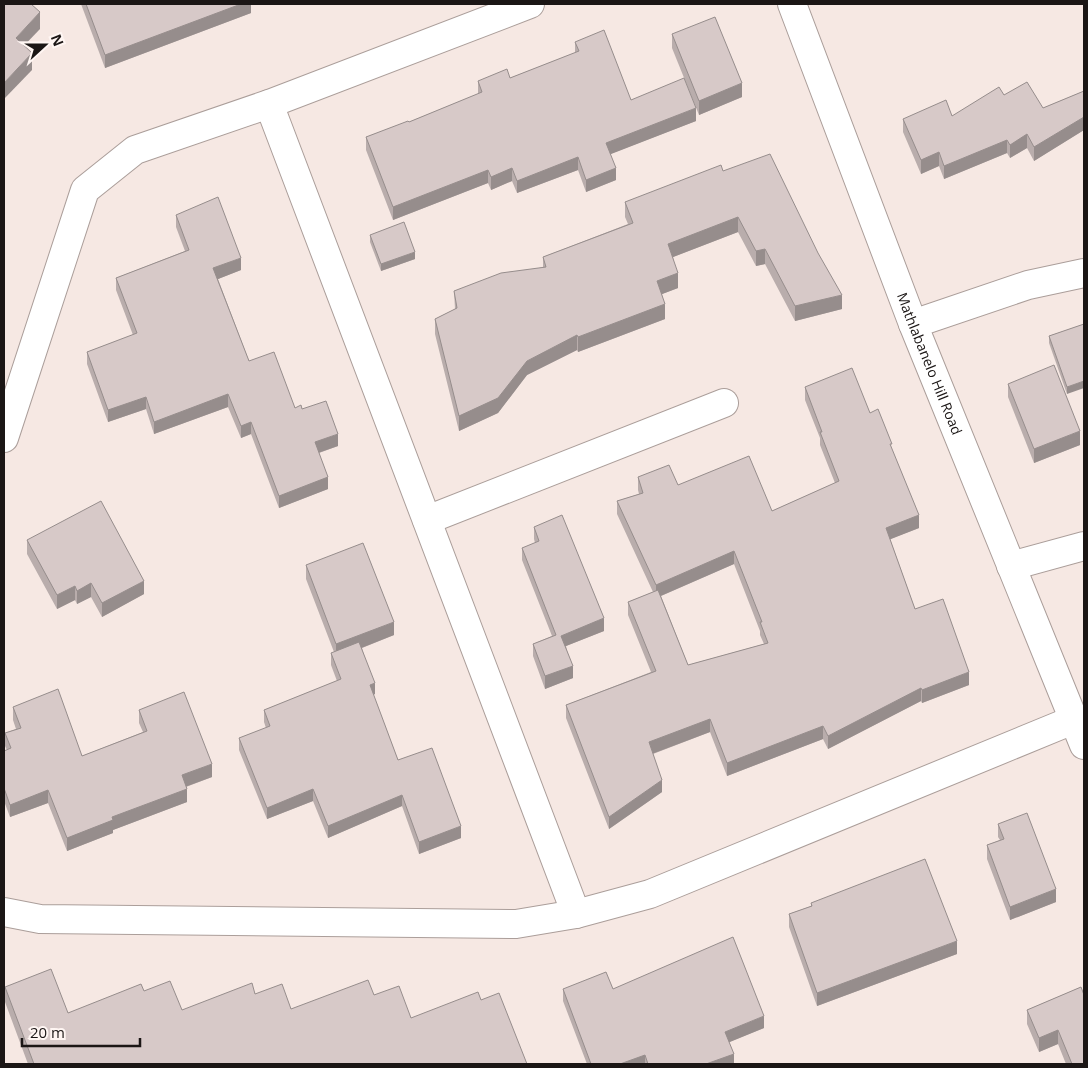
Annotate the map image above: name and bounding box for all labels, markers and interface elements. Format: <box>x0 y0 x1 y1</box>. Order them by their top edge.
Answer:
north arrow <box>20 20 70 70</box>
text: N <box>47 31 69 49</box>
street label: Mathlabanelo Hill Road <box>893 290 967 437</box>
scale bar <box>22 1016 140 1048</box>
text: 20 m <box>30 1022 65 1042</box>

